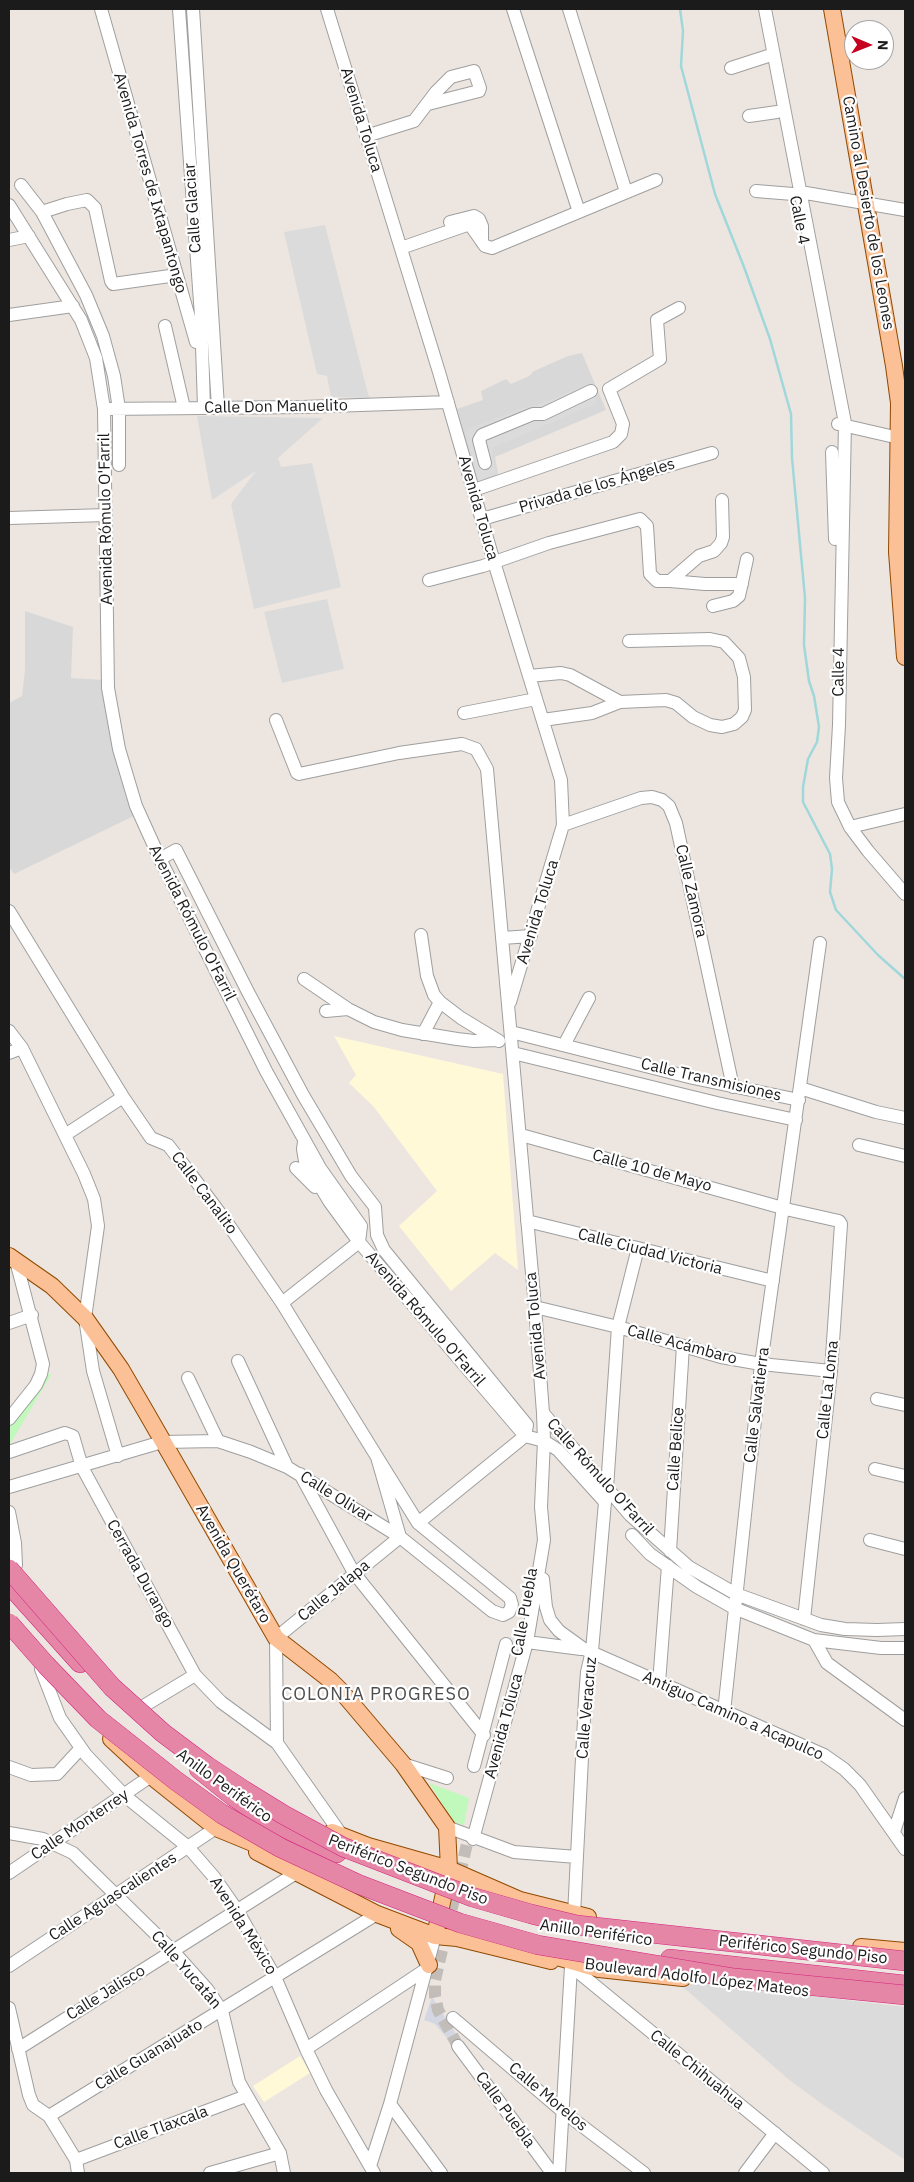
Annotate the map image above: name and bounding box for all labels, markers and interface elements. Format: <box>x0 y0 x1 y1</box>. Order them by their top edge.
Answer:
north arrow <box>844 20 894 70</box>
text: N <box>874 40 892 50</box>
street label: Avenida Toluca <box>336 65 386 175</box>
street label: Avenida Torres de Ixtapantongo <box>109 70 191 296</box>
street label: Camino al Desierto de los Leones <box>838 95 898 331</box>
street label: Calle Glaciar <box>180 162 206 254</box>
street label: Calle 4 <box>785 194 813 246</box>
street label: Calle Don Manuelito <box>204 396 348 418</box>
street label: Avenida Rómulo O'Farril <box>95 433 117 605</box>
street label: Avenida Toluca <box>454 453 502 563</box>
street label: Privada de los Ángeles <box>517 455 677 517</box>
street label: Calle 4 <box>829 647 849 697</box>
street label: Avenida Rómulo O'Farril <box>144 842 240 1004</box>
street label: Calle Zamora <box>671 843 711 939</box>
street label: Avenida Toluca <box>513 857 563 967</box>
street label: Calle Transmisiones <box>639 1054 783 1106</box>
street label: Calle 10 de Mayo <box>590 1146 714 1196</box>
street label: Calle Canalito <box>167 1148 241 1238</box>
street label: Calle Ciudad Victoria <box>576 1225 724 1279</box>
street label: Avenida Rómulo O'Farril <box>361 1248 489 1390</box>
street label: Avenida Toluca <box>522 1271 550 1381</box>
street label: Calle Acámbaro <box>625 1321 739 1369</box>
street label: Calle La Loma <box>813 1340 843 1440</box>
street label: Calle Salvatierra <box>740 1346 774 1464</box>
street label: Calle Belice <box>663 1406 689 1492</box>
street label: Calle Rómulo O'Farril <box>542 1415 658 1539</box>
street label: Calle Olivar <box>296 1467 376 1527</box>
street label: Avenida Querétaro <box>191 1501 275 1627</box>
street label: Cerrada Durango <box>102 1516 178 1632</box>
street label: Calle Jalapa <box>294 1556 374 1626</box>
street label: Calle Puebla <box>508 1566 542 1658</box>
street label: Calle Veracruz <box>573 1656 601 1760</box>
street label: Antiguo Camino a Acapulco <box>639 1667 827 1765</box>
street label: Avenida Toluca <box>481 1671 527 1781</box>
district label: COLONIA PROGRESO <box>279 1684 473 1706</box>
street label: Anillo Periférico <box>172 1745 276 1827</box>
street label: Calle Monterrey <box>28 1785 132 1865</box>
street label: Periférico Segundo Piso <box>325 1831 491 1909</box>
street label: Calle Aguascalientes <box>45 1848 181 1946</box>
street label: Avenida México <box>205 1874 281 1978</box>
street label: Anillo Periférico <box>539 1916 653 1950</box>
street label: Calle Yucatán <box>147 1927 225 2013</box>
street label: Periférico Segundo Piso <box>718 1932 888 1968</box>
street label: Boulevard Adolfo López Mateos <box>584 1955 810 2001</box>
street label: Calle Jalisco <box>63 1961 149 2025</box>
street label: Calle Guanajuato <box>92 2015 206 2095</box>
street label: Calle Chihuahua <box>646 2026 748 2114</box>
street label: Calle Morelos <box>505 2058 591 2136</box>
street label: Calle Puebla <box>471 2068 539 2152</box>
street label: Calle Tlaxcala <box>111 2102 211 2154</box>

